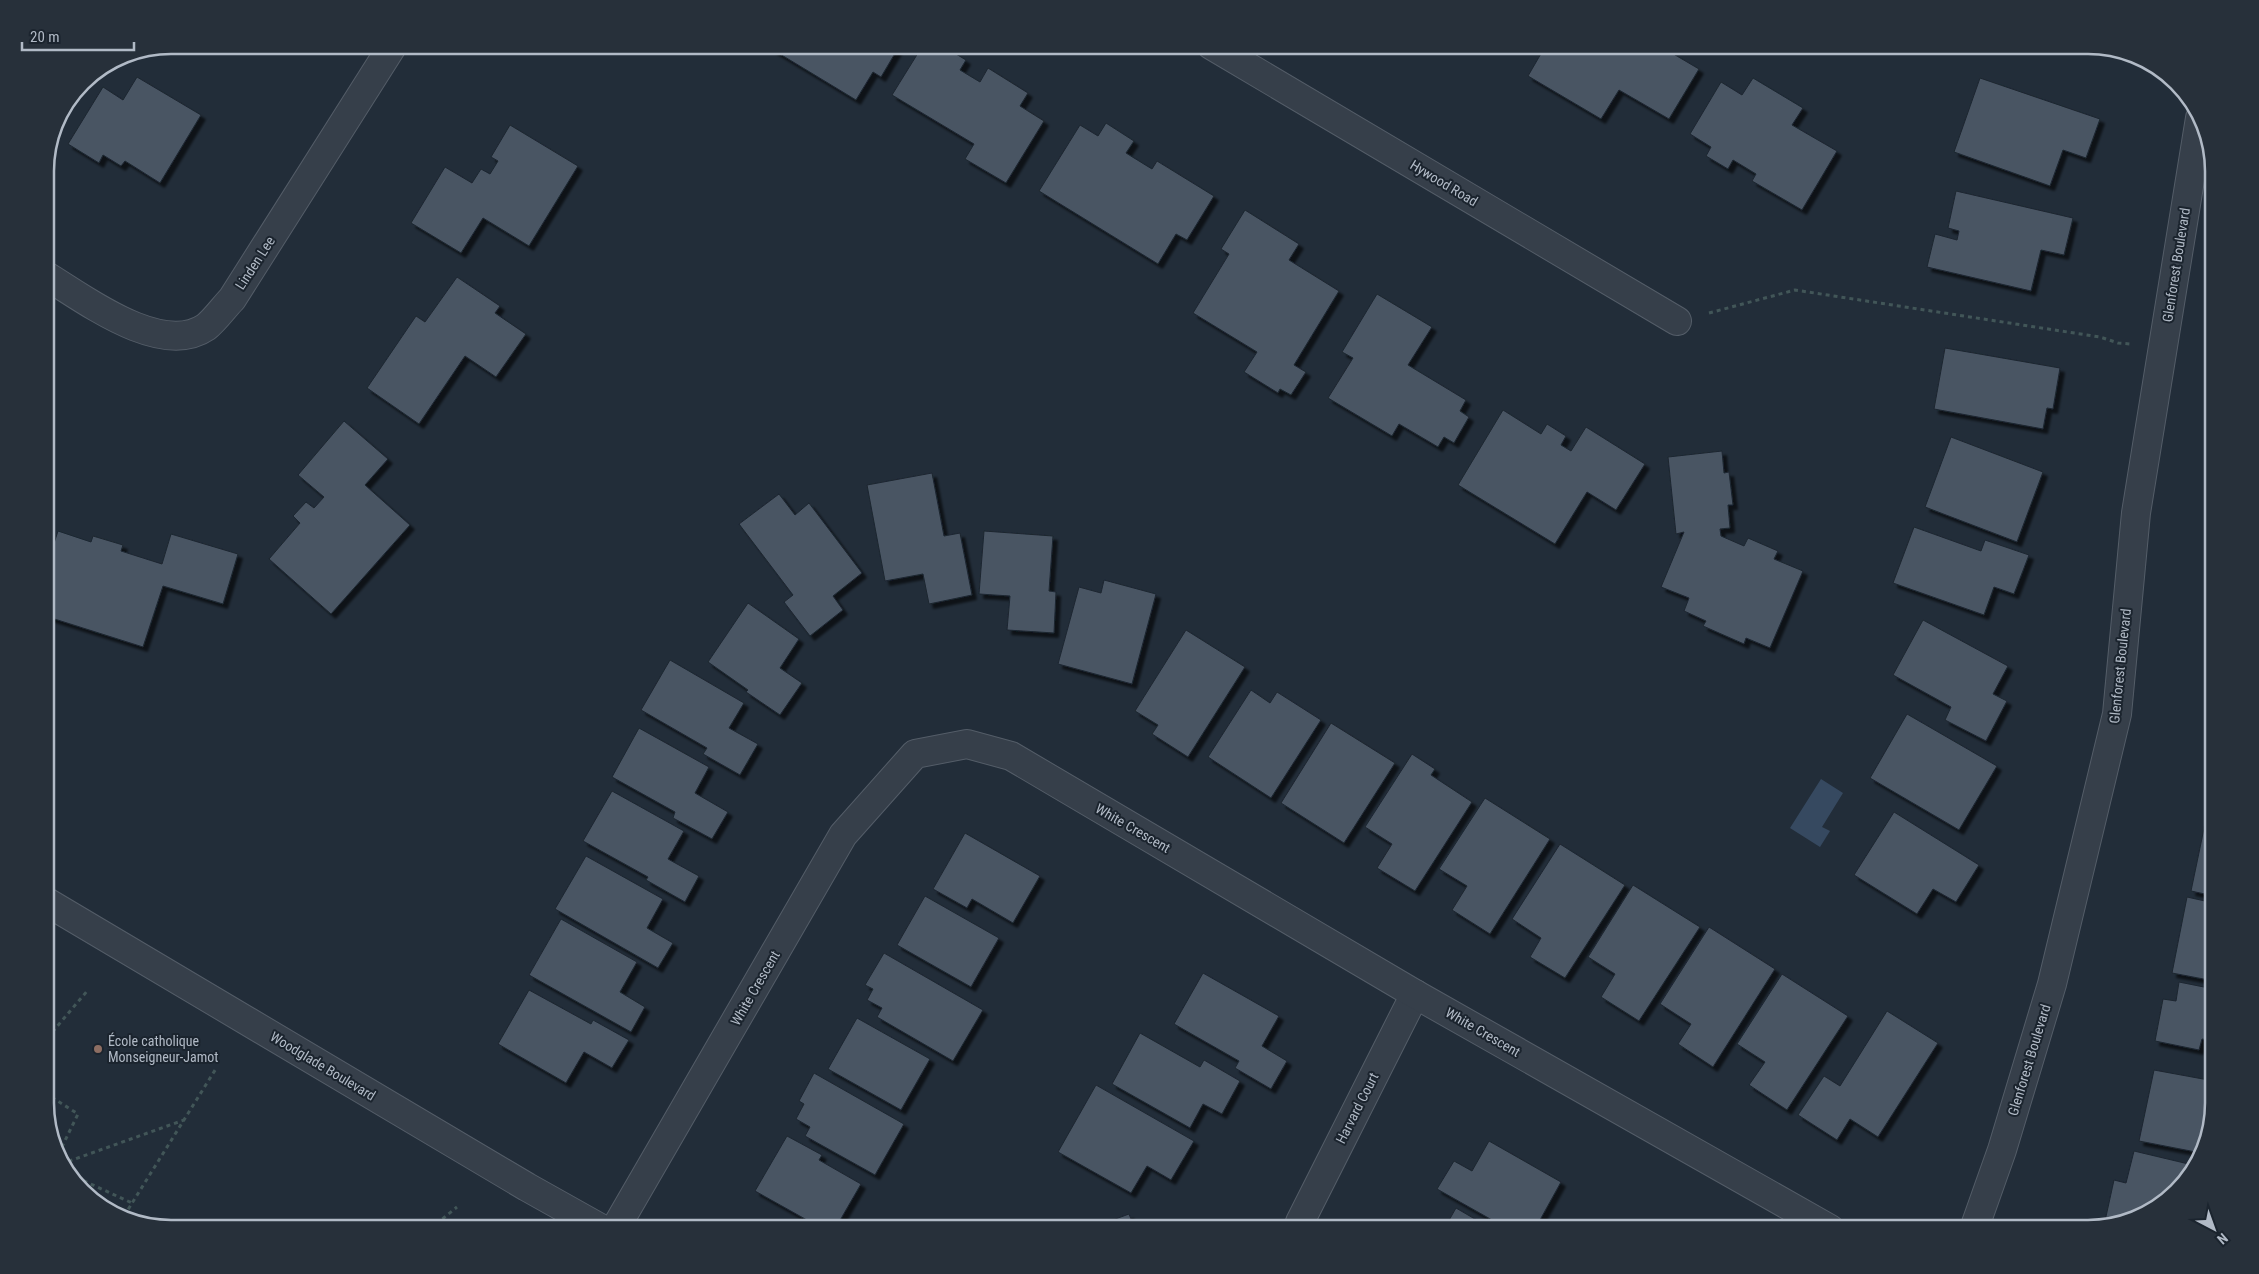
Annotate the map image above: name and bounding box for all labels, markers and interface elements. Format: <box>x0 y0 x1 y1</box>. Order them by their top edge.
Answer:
scale bar <box>22 20 135 52</box>
text: 20 m <box>30 28 60 46</box>
street label: Hywood Road <box>1407 157 1481 209</box>
street label: Glenforest Boulevard <box>2159 207 2193 323</box>
street label: Linden Lee <box>232 233 278 292</box>
street label: Glenforest Boulevard <box>2106 608 2134 724</box>
street label: White Crescent <box>1093 800 1173 856</box>
street label: White Crescent <box>727 948 783 1028</box>
street label: Glenforest Boulevard <box>2004 1002 2054 1118</box>
street label: White Crescent <box>1443 1004 1523 1060</box>
street label: Woodglade Boulevard <box>268 1028 378 1104</box>
place label: École catholique Monseigneur-Jamot <box>108 1032 218 1065</box>
marker: École catholique Monseigneur-Jamot <box>92 1043 104 1055</box>
street label: Harvard Court <box>1332 1070 1382 1146</box>
north arrow <box>2189 1204 2239 1254</box>
text: N <box>2214 1230 2231 1248</box>

